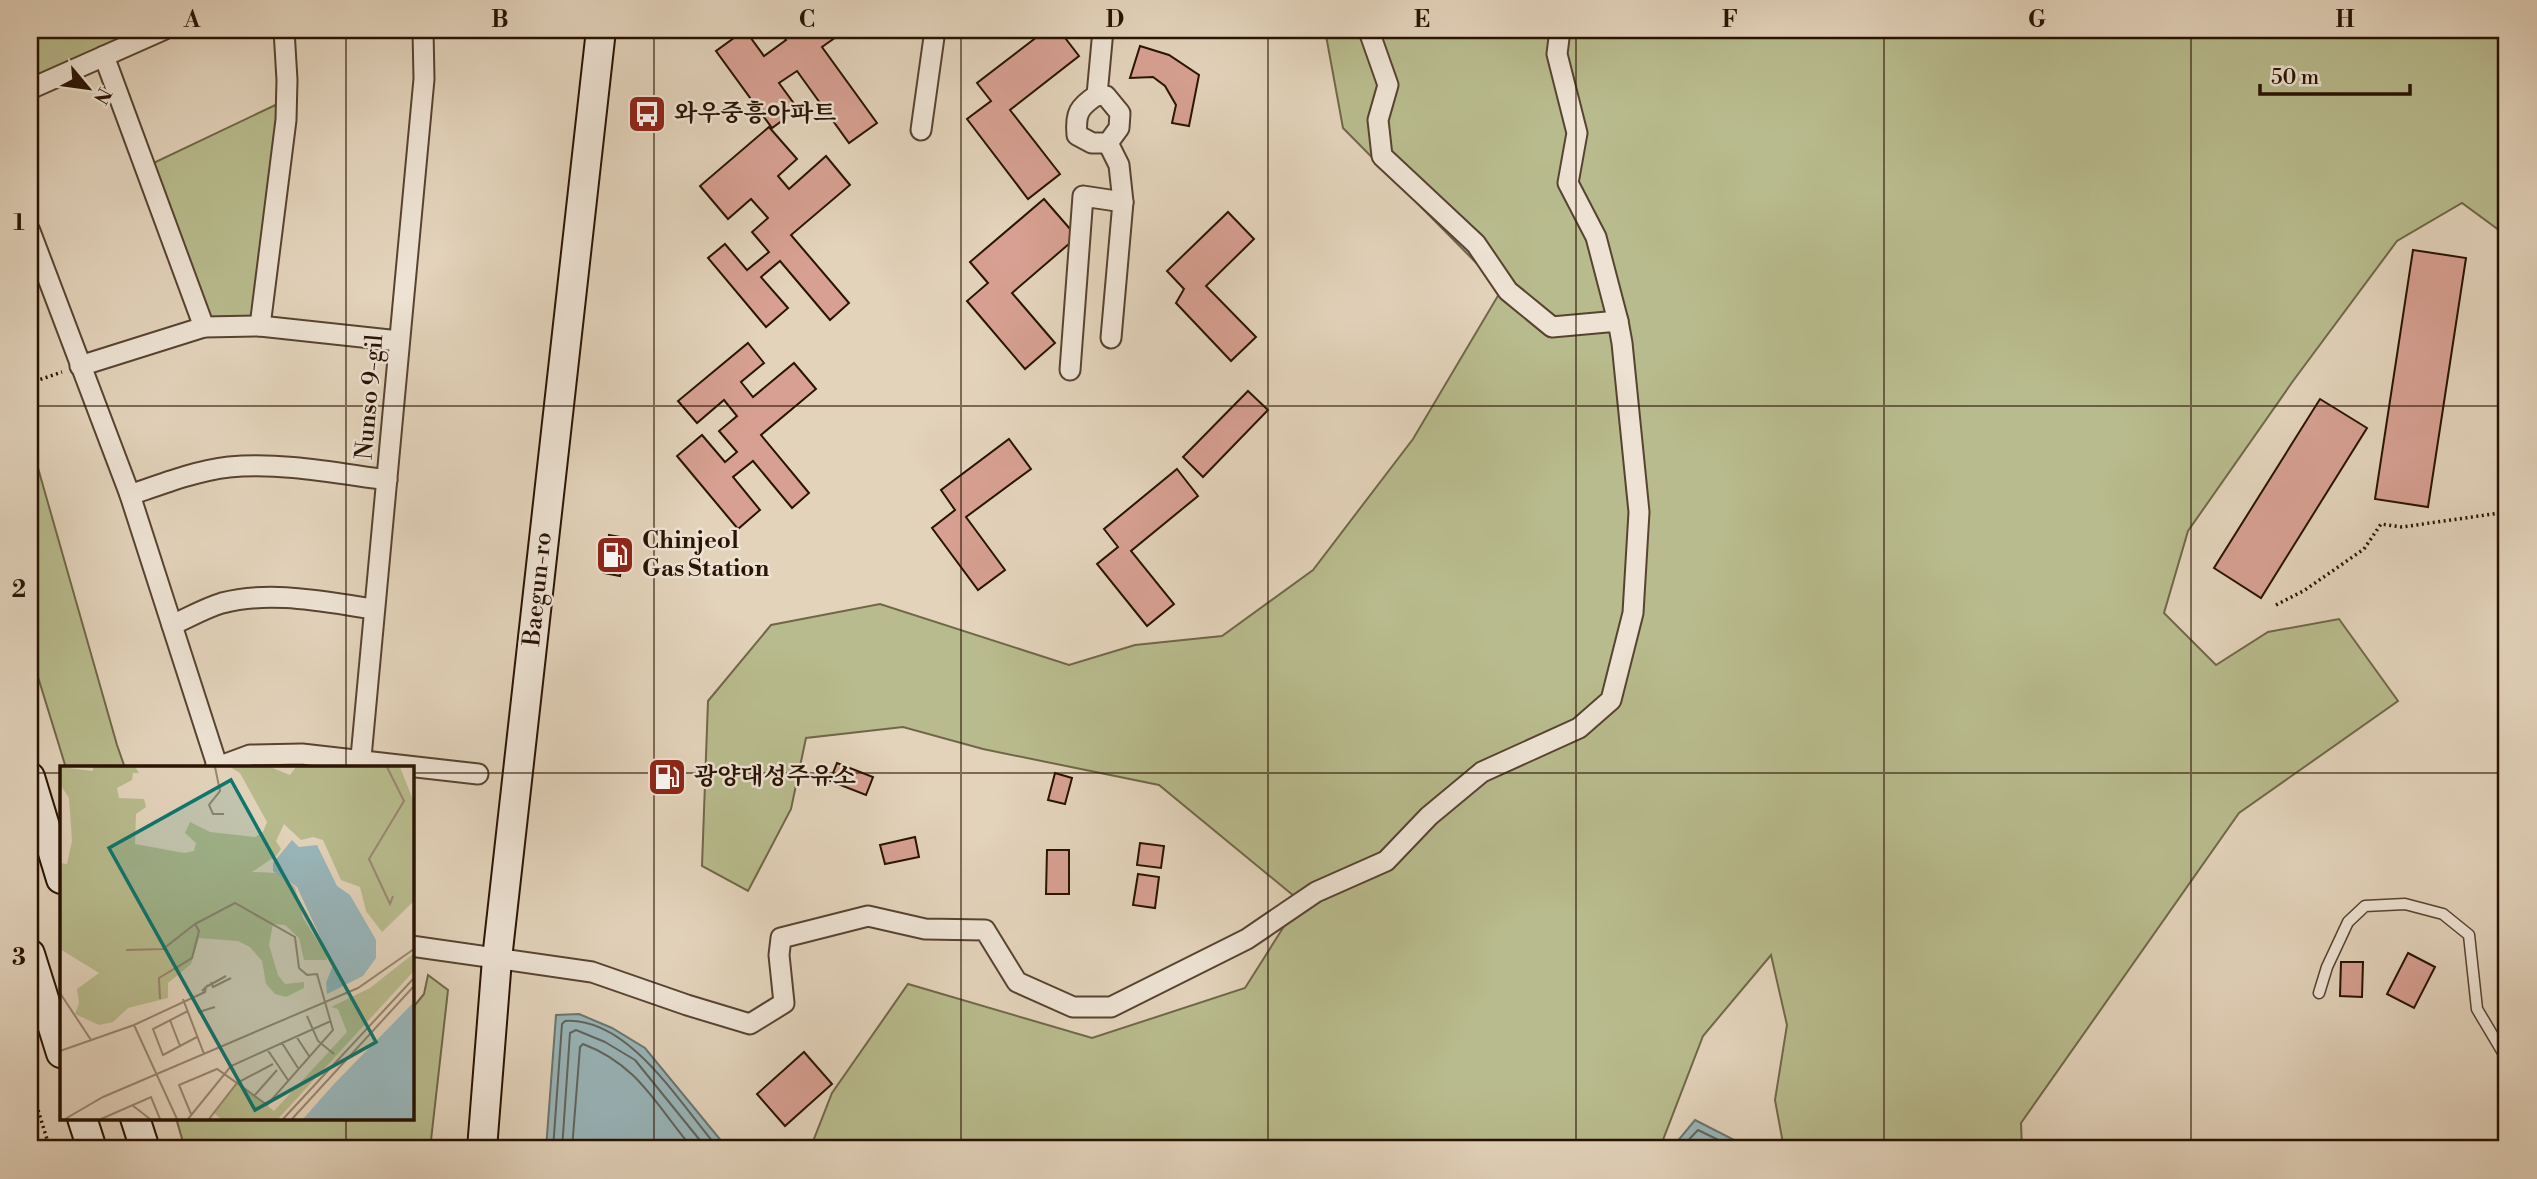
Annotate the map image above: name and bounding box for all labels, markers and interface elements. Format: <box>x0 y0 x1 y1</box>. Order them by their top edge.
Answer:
text: A <box>183 6 201 34</box>
text: B <box>491 6 509 34</box>
text: C <box>799 6 815 34</box>
text: D <box>1106 6 1124 34</box>
text: E <box>1414 6 1430 34</box>
text: F <box>1722 6 1738 34</box>
text: G <box>2028 6 2046 34</box>
text: H <box>2336 6 2355 34</box>
north arrow <box>52 52 122 122</box>
scale bar <box>2260 52 2411 96</box>
text: 50 m <box>2271 65 2319 91</box>
text: N <box>88 83 116 108</box>
bus stop icon: 와우중흥아파트 <box>626 93 668 135</box>
place label: 와우중흥아파트 <box>674 99 836 129</box>
text: 1 <box>13 209 25 237</box>
street label: Nunso 9-gil <box>350 333 390 461</box>
place label: Chinjeol Gas Station <box>642 526 769 584</box>
street label: Baegun-ro <box>517 530 559 649</box>
fuel station icon: Chinjeol Gas Station <box>594 534 636 576</box>
text: 2 <box>12 576 26 604</box>
fuel station icon: 광양대성주유소 <box>646 756 688 798</box>
place label: 광양대성주유소 <box>694 762 856 792</box>
inset map <box>60 766 413 1120</box>
text: 3 <box>12 944 26 972</box>

